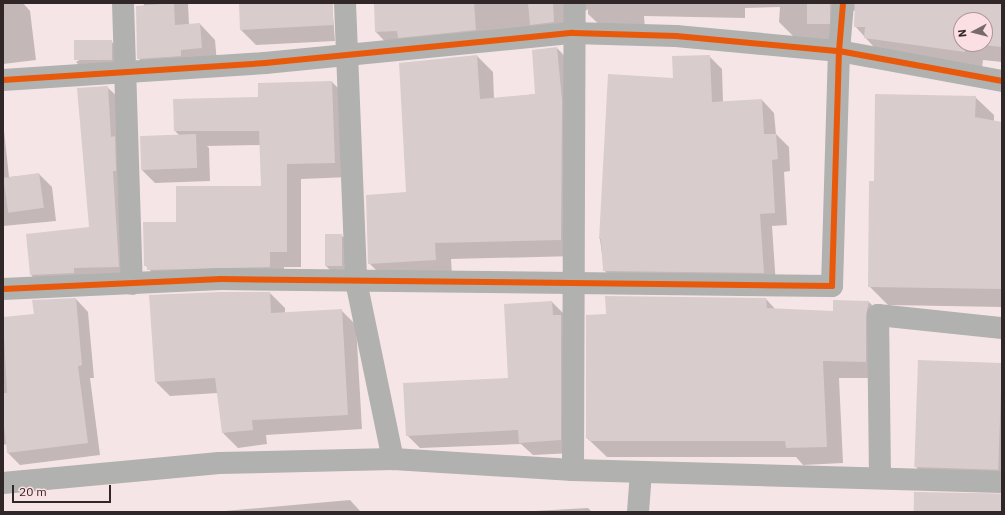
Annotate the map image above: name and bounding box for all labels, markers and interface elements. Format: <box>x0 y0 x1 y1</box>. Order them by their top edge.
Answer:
north arrow <box>953 12 993 52</box>
text: N <box>955 29 970 38</box>
scale bar <box>14 477 113 503</box>
text: 20 m <box>19 484 47 499</box>

